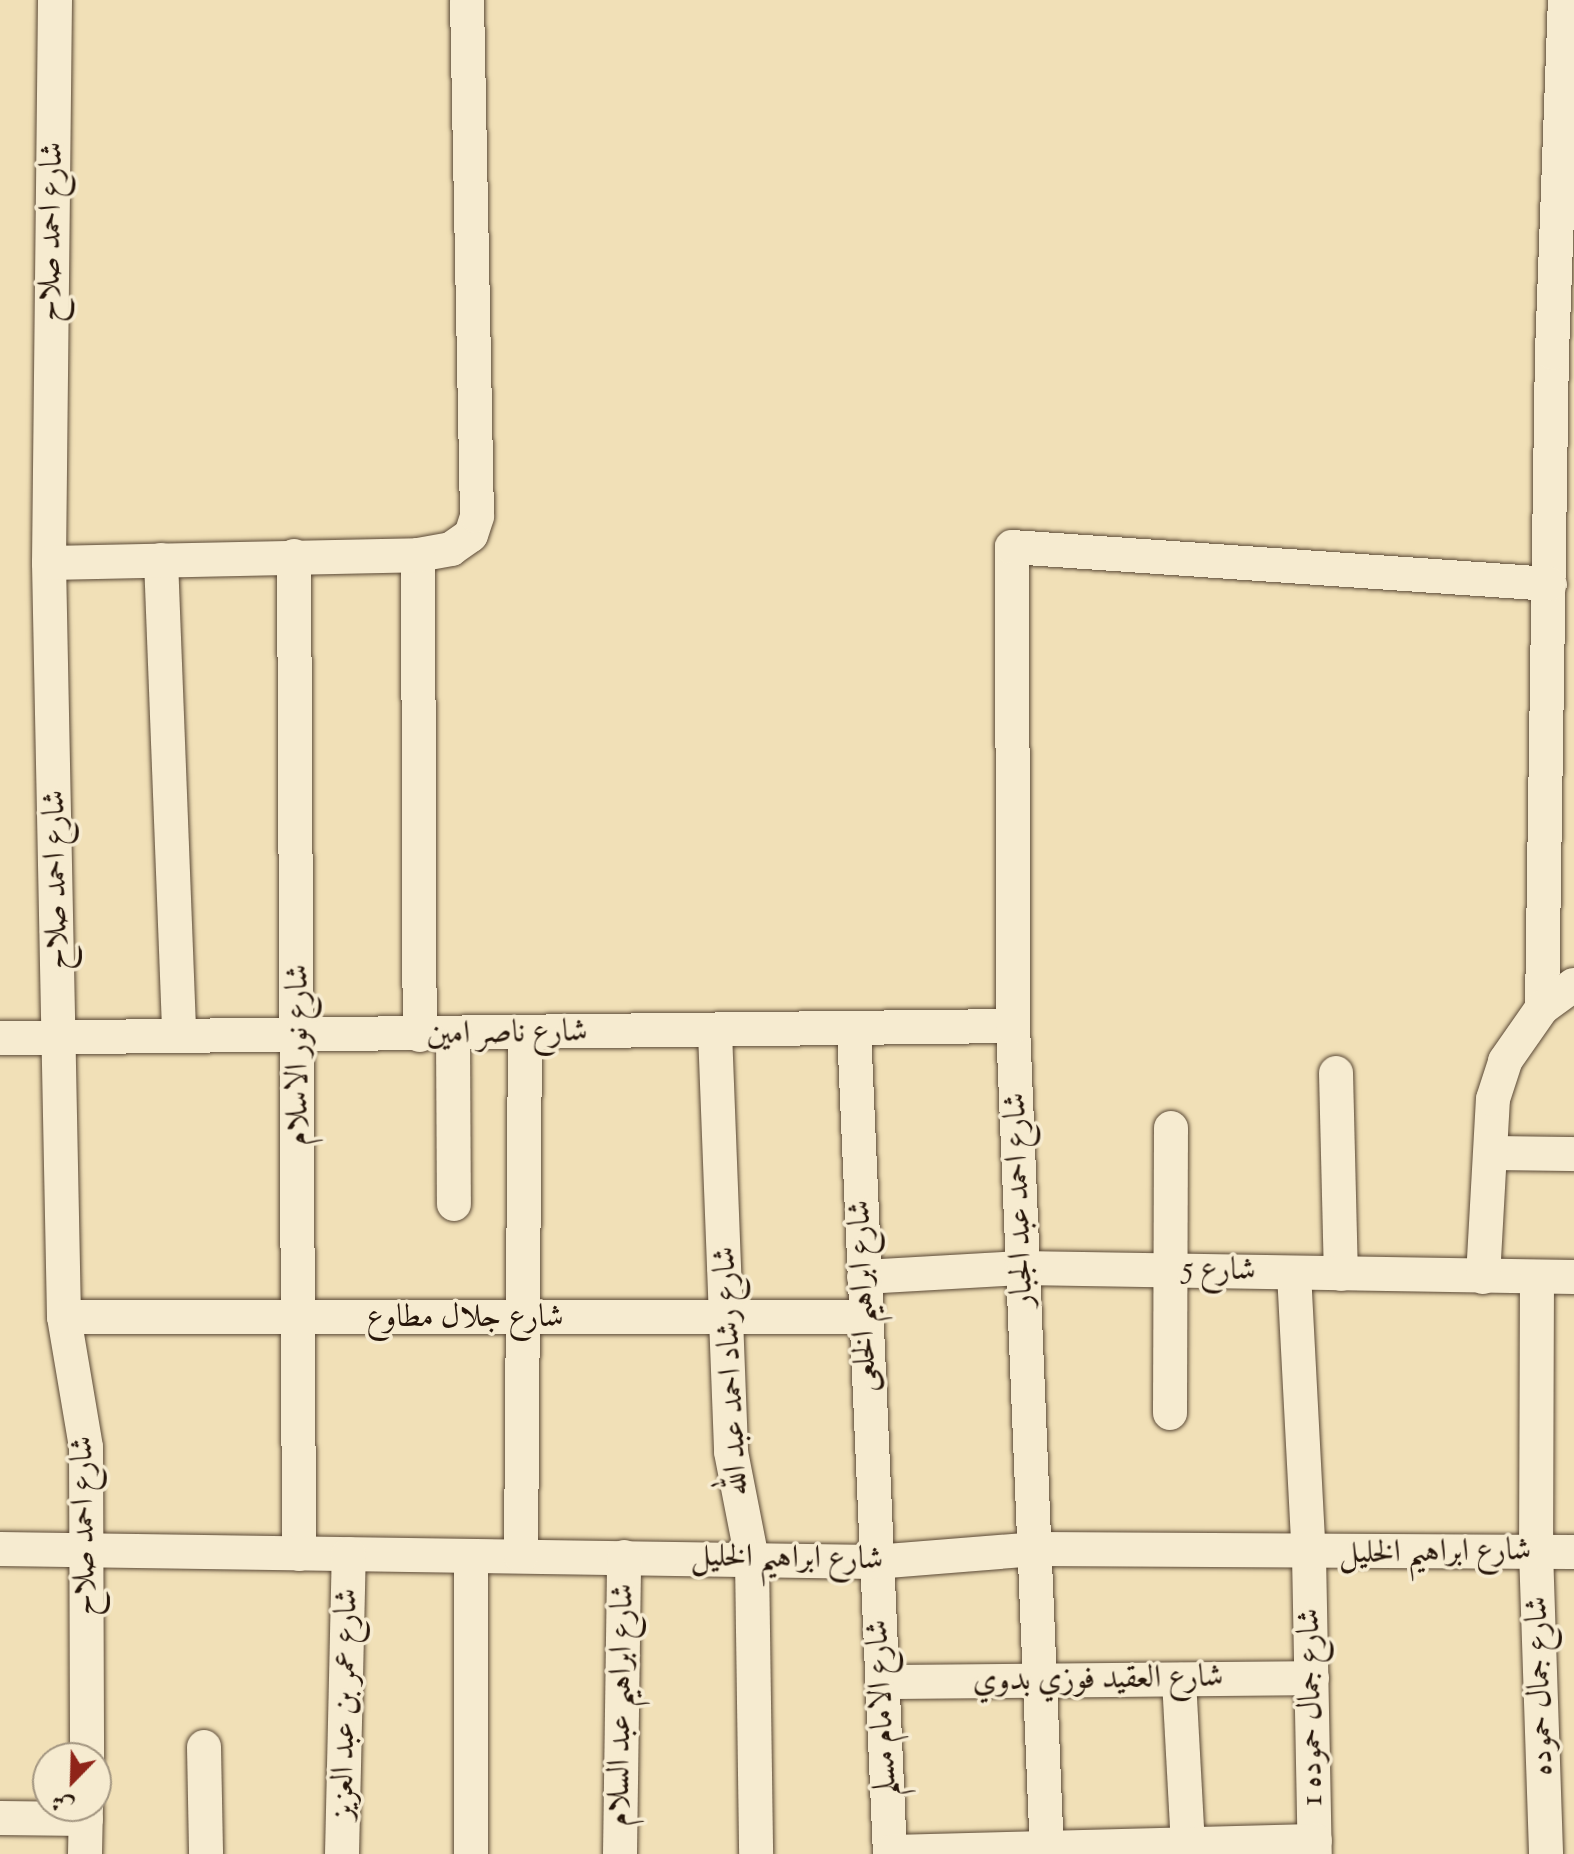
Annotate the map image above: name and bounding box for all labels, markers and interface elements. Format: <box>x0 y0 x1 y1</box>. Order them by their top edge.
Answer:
street label: شارع احمد صلاح <box>31 142 73 322</box>
street label: شارع احمد صلاح <box>36 790 78 970</box>
street label: شارع نور الاسلام <box>280 964 318 1146</box>
street label: شارع ناصر امين <box>426 1013 588 1055</box>
street label: شارع احمد عبد الجبار <box>997 1092 1043 1308</box>
street label: شارع ابراهيم الخلعى <box>841 1199 887 1393</box>
street label: شارع رشاد احمد عبد الله <box>706 1245 758 1497</box>
street label: شارع 5 <box>1182 1251 1256 1291</box>
street label: شارع جلال مطاوع <box>366 1299 564 1337</box>
street label: شارع احمد صلاح <box>64 1436 106 1616</box>
street label: شارع ابراهيم الخليل <box>1338 1532 1532 1574</box>
street label: شارع ابراهيم الخليل <box>690 1538 884 1580</box>
street label: شارع ابراهيم عبد السلام <box>601 1583 643 1827</box>
street label: شارع عمر بن عبد العزيز <box>325 1588 367 1820</box>
street label: شارع جمال حموده <box>1519 1595 1563 1777</box>
street label: شارع جمال حموده 1 <box>1291 1608 1333 1806</box>
street label: شارع الامام مسلم <box>859 1619 907 1797</box>
street label: شارع العقيد فوزي بدوي <box>972 1659 1224 1701</box>
north arrow <box>32 1742 112 1822</box>
text: ش <box>47 1783 80 1821</box>

